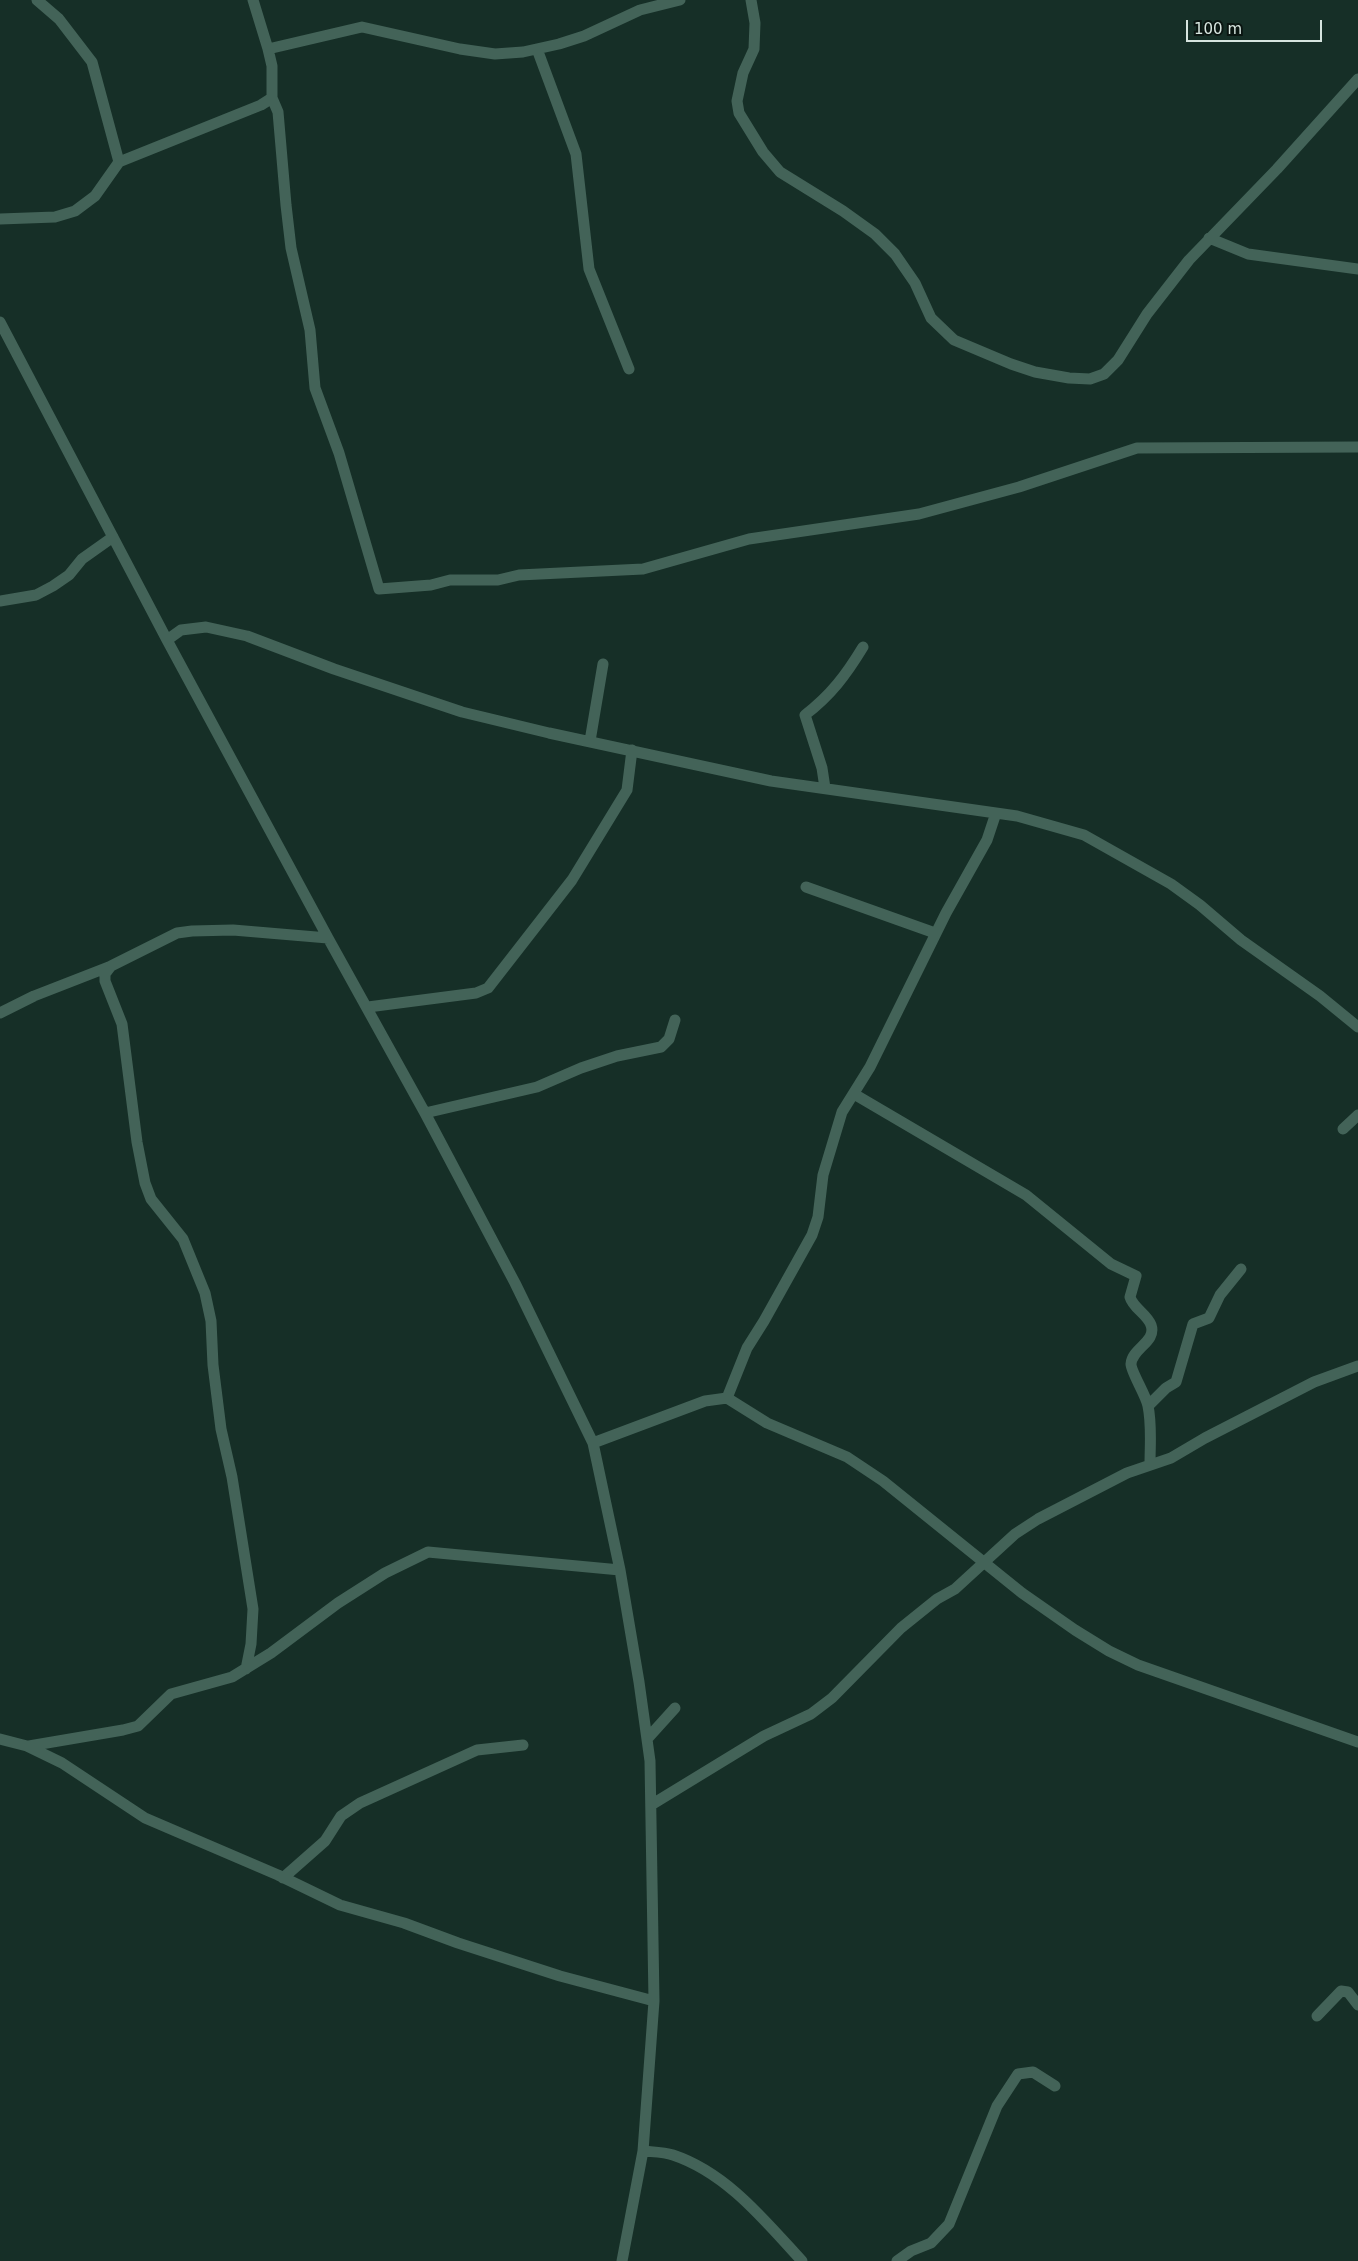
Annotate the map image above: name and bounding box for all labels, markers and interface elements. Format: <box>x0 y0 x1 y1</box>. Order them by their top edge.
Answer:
scale bar <box>1188 10 1324 42</box>
text: 100 m <box>1194 20 1242 38</box>

